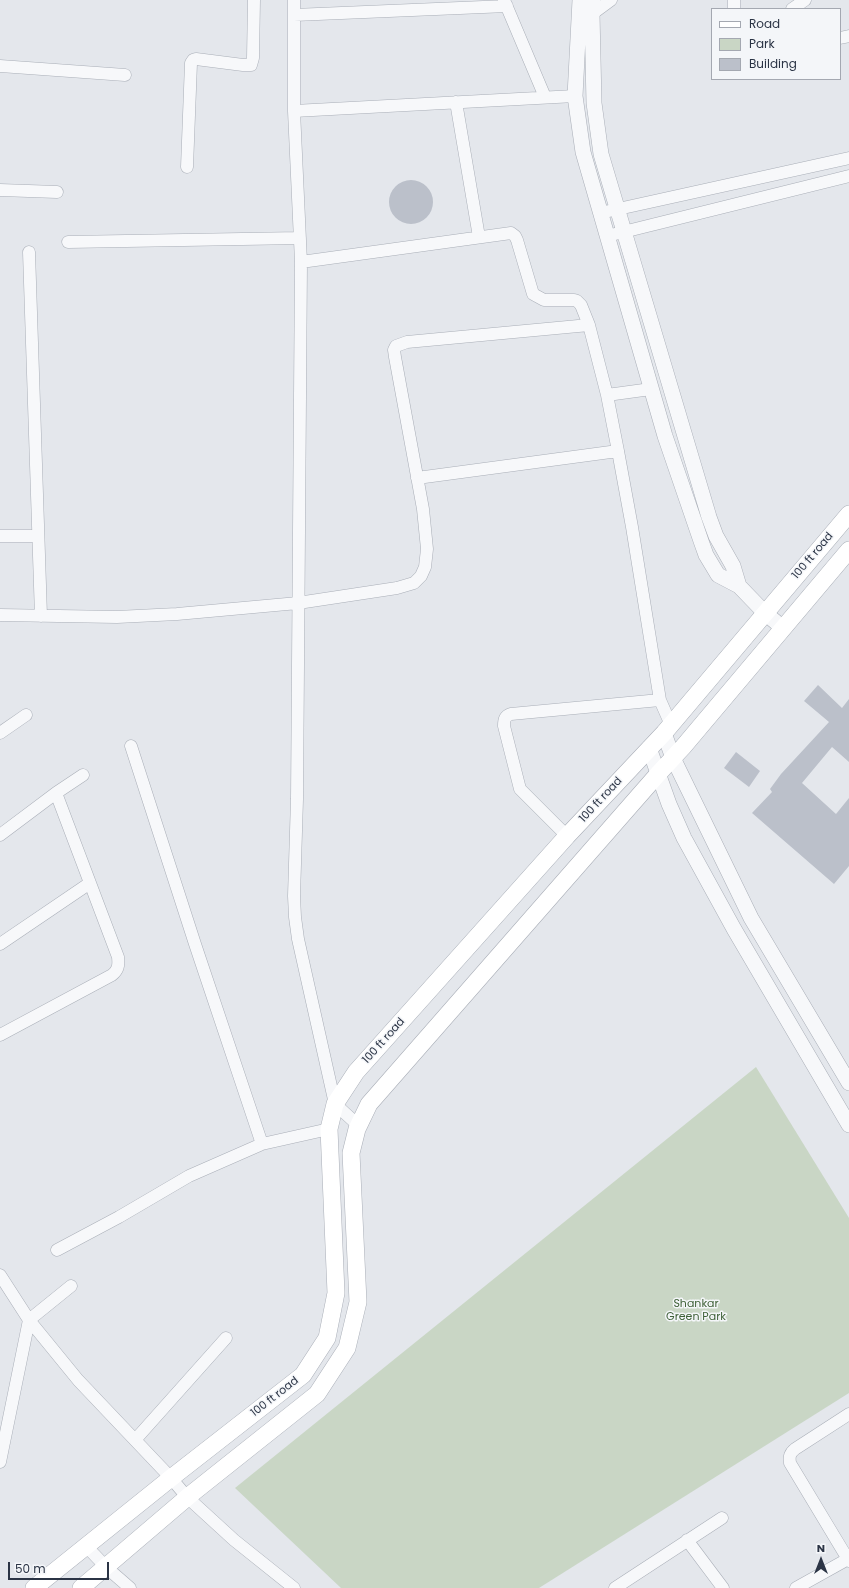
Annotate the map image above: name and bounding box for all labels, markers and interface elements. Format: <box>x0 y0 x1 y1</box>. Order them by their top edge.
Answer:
legend <box>711 8 841 80</box>
text: Road <box>749 15 780 32</box>
text: Park <box>749 35 775 52</box>
text: Building <box>749 55 797 72</box>
street label: 100 ft road <box>790 530 836 582</box>
street label: 100 ft road <box>577 775 625 825</box>
street label: 100 ft road <box>360 1015 408 1067</box>
park label: Shankar Green Park <box>666 1297 726 1323</box>
street label: 100 ft road <box>249 1374 301 1420</box>
north arrow <box>801 1540 841 1580</box>
text: N <box>817 1540 825 1556</box>
scale bar <box>10 1554 111 1580</box>
text: 50 m <box>15 1560 46 1577</box>

